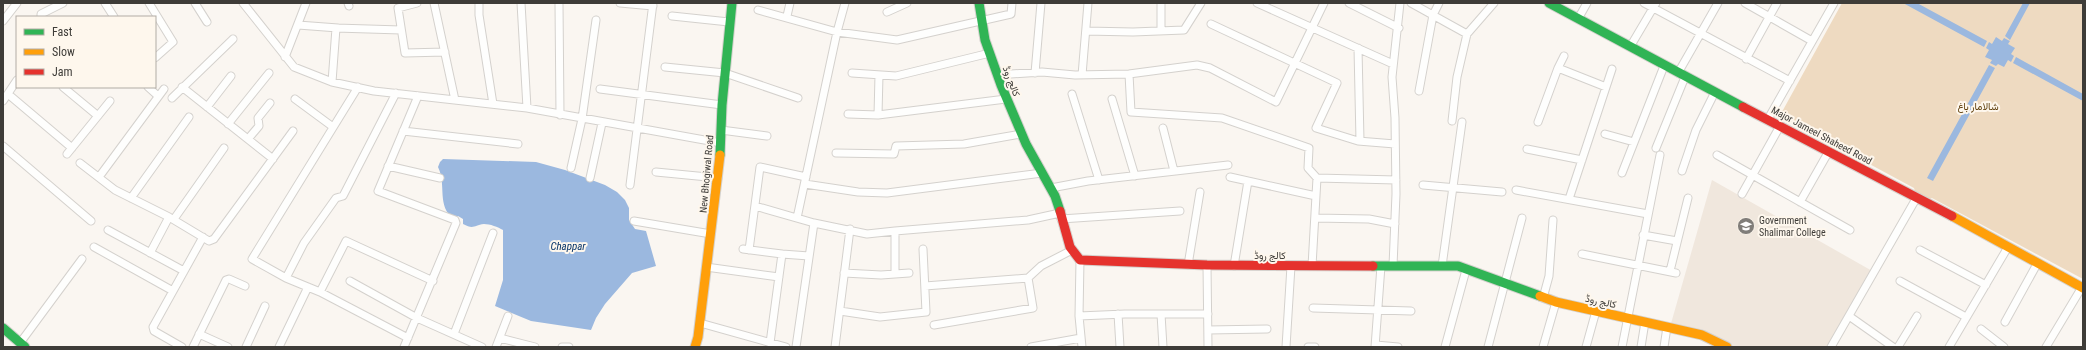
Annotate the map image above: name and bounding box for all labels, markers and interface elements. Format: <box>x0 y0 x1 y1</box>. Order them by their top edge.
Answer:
legend <box>16 16 156 88</box>
text: Fast <box>52 25 73 39</box>
text: Slow <box>52 45 75 59</box>
street label: کالج روڈ <box>1000 64 1023 99</box>
text: Jam <box>52 65 73 79</box>
park label: شالامار باغ <box>1957 101 1999 113</box>
street label: Major Jameel Shaheed Road <box>1770 104 1874 167</box>
street label: New Bhogiwal Road <box>698 135 715 213</box>
place label: Government Shalimar College <box>1759 215 1826 238</box>
school or university icon: Government Shalimar College <box>1736 216 1756 236</box>
water label: Chappar <box>550 240 586 253</box>
street label: کالج روڈ <box>1254 250 1286 262</box>
street label: کالج روڈ <box>1584 293 1618 311</box>

